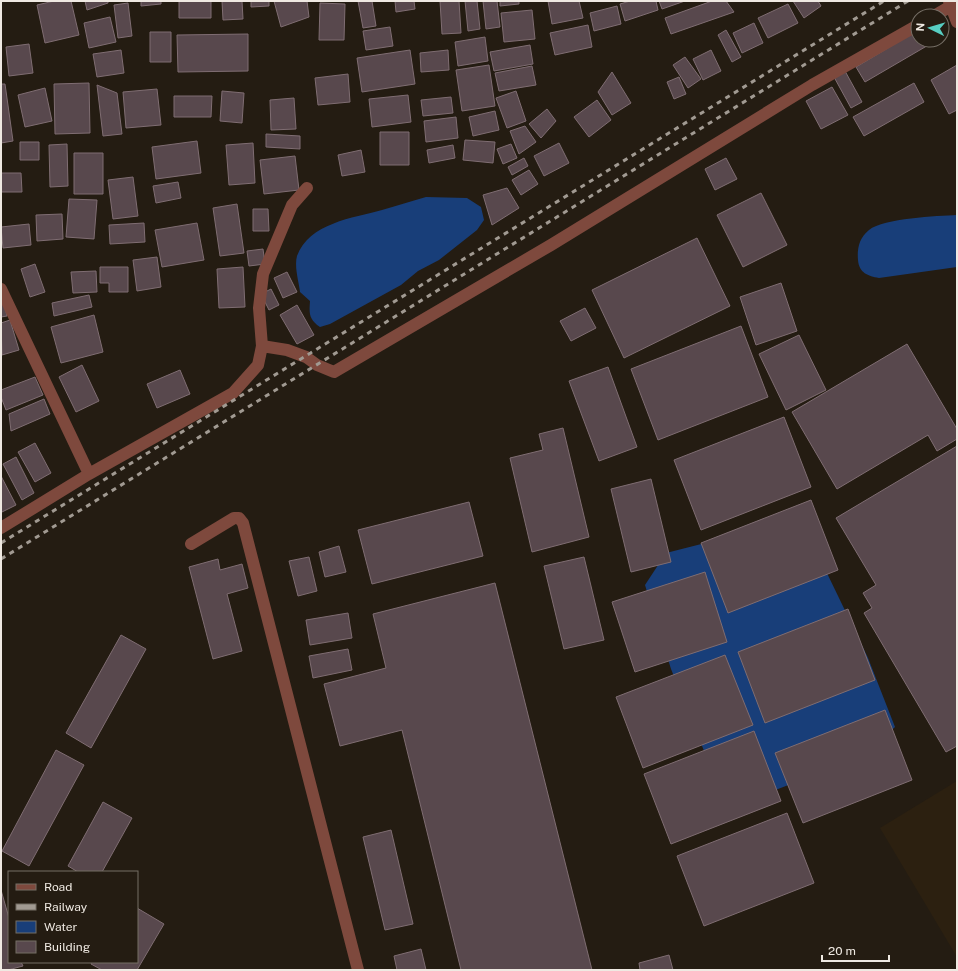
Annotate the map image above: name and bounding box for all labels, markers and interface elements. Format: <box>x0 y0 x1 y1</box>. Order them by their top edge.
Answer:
north arrow <box>910 8 950 48</box>
text: N <box>914 22 926 32</box>
legend <box>8 871 138 963</box>
text: Road <box>44 880 72 894</box>
text: Railway <box>44 900 88 914</box>
text: Water <box>44 920 78 934</box>
scale bar <box>822 937 889 963</box>
text: Building <box>44 940 90 954</box>
text: 20 m <box>828 944 856 958</box>

